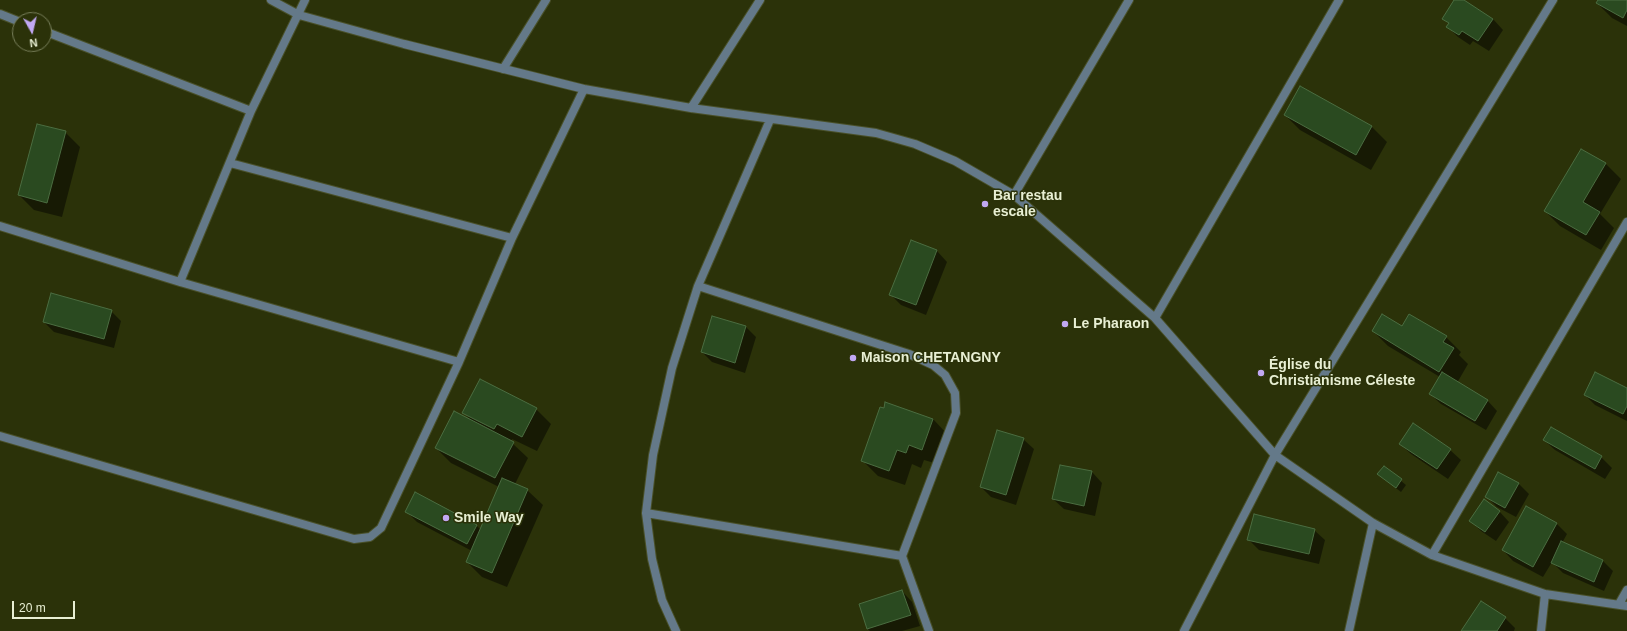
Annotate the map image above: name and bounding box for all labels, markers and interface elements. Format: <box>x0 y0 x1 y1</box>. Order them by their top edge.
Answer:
north arrow <box>12 12 52 52</box>
text: N <box>29 36 38 49</box>
place label: Bar restau escale <box>993 188 1062 220</box>
marker: Bar restau escale <box>980 199 990 209</box>
place label: Le Pharaon <box>1073 316 1149 332</box>
marker: Le Pharaon <box>1060 319 1070 329</box>
place label: Maison CHETANGNY <box>861 350 1001 366</box>
marker: Maison CHETANGNY <box>848 353 858 363</box>
place label: Église du Christianisme Céleste <box>1269 357 1415 390</box>
marker: Église du Christianisme Céleste <box>1256 368 1266 378</box>
place label: Smile Way <box>454 510 524 526</box>
marker: Smile Way <box>441 513 451 523</box>
scale bar <box>14 593 77 619</box>
text: 20 m <box>19 601 46 615</box>

